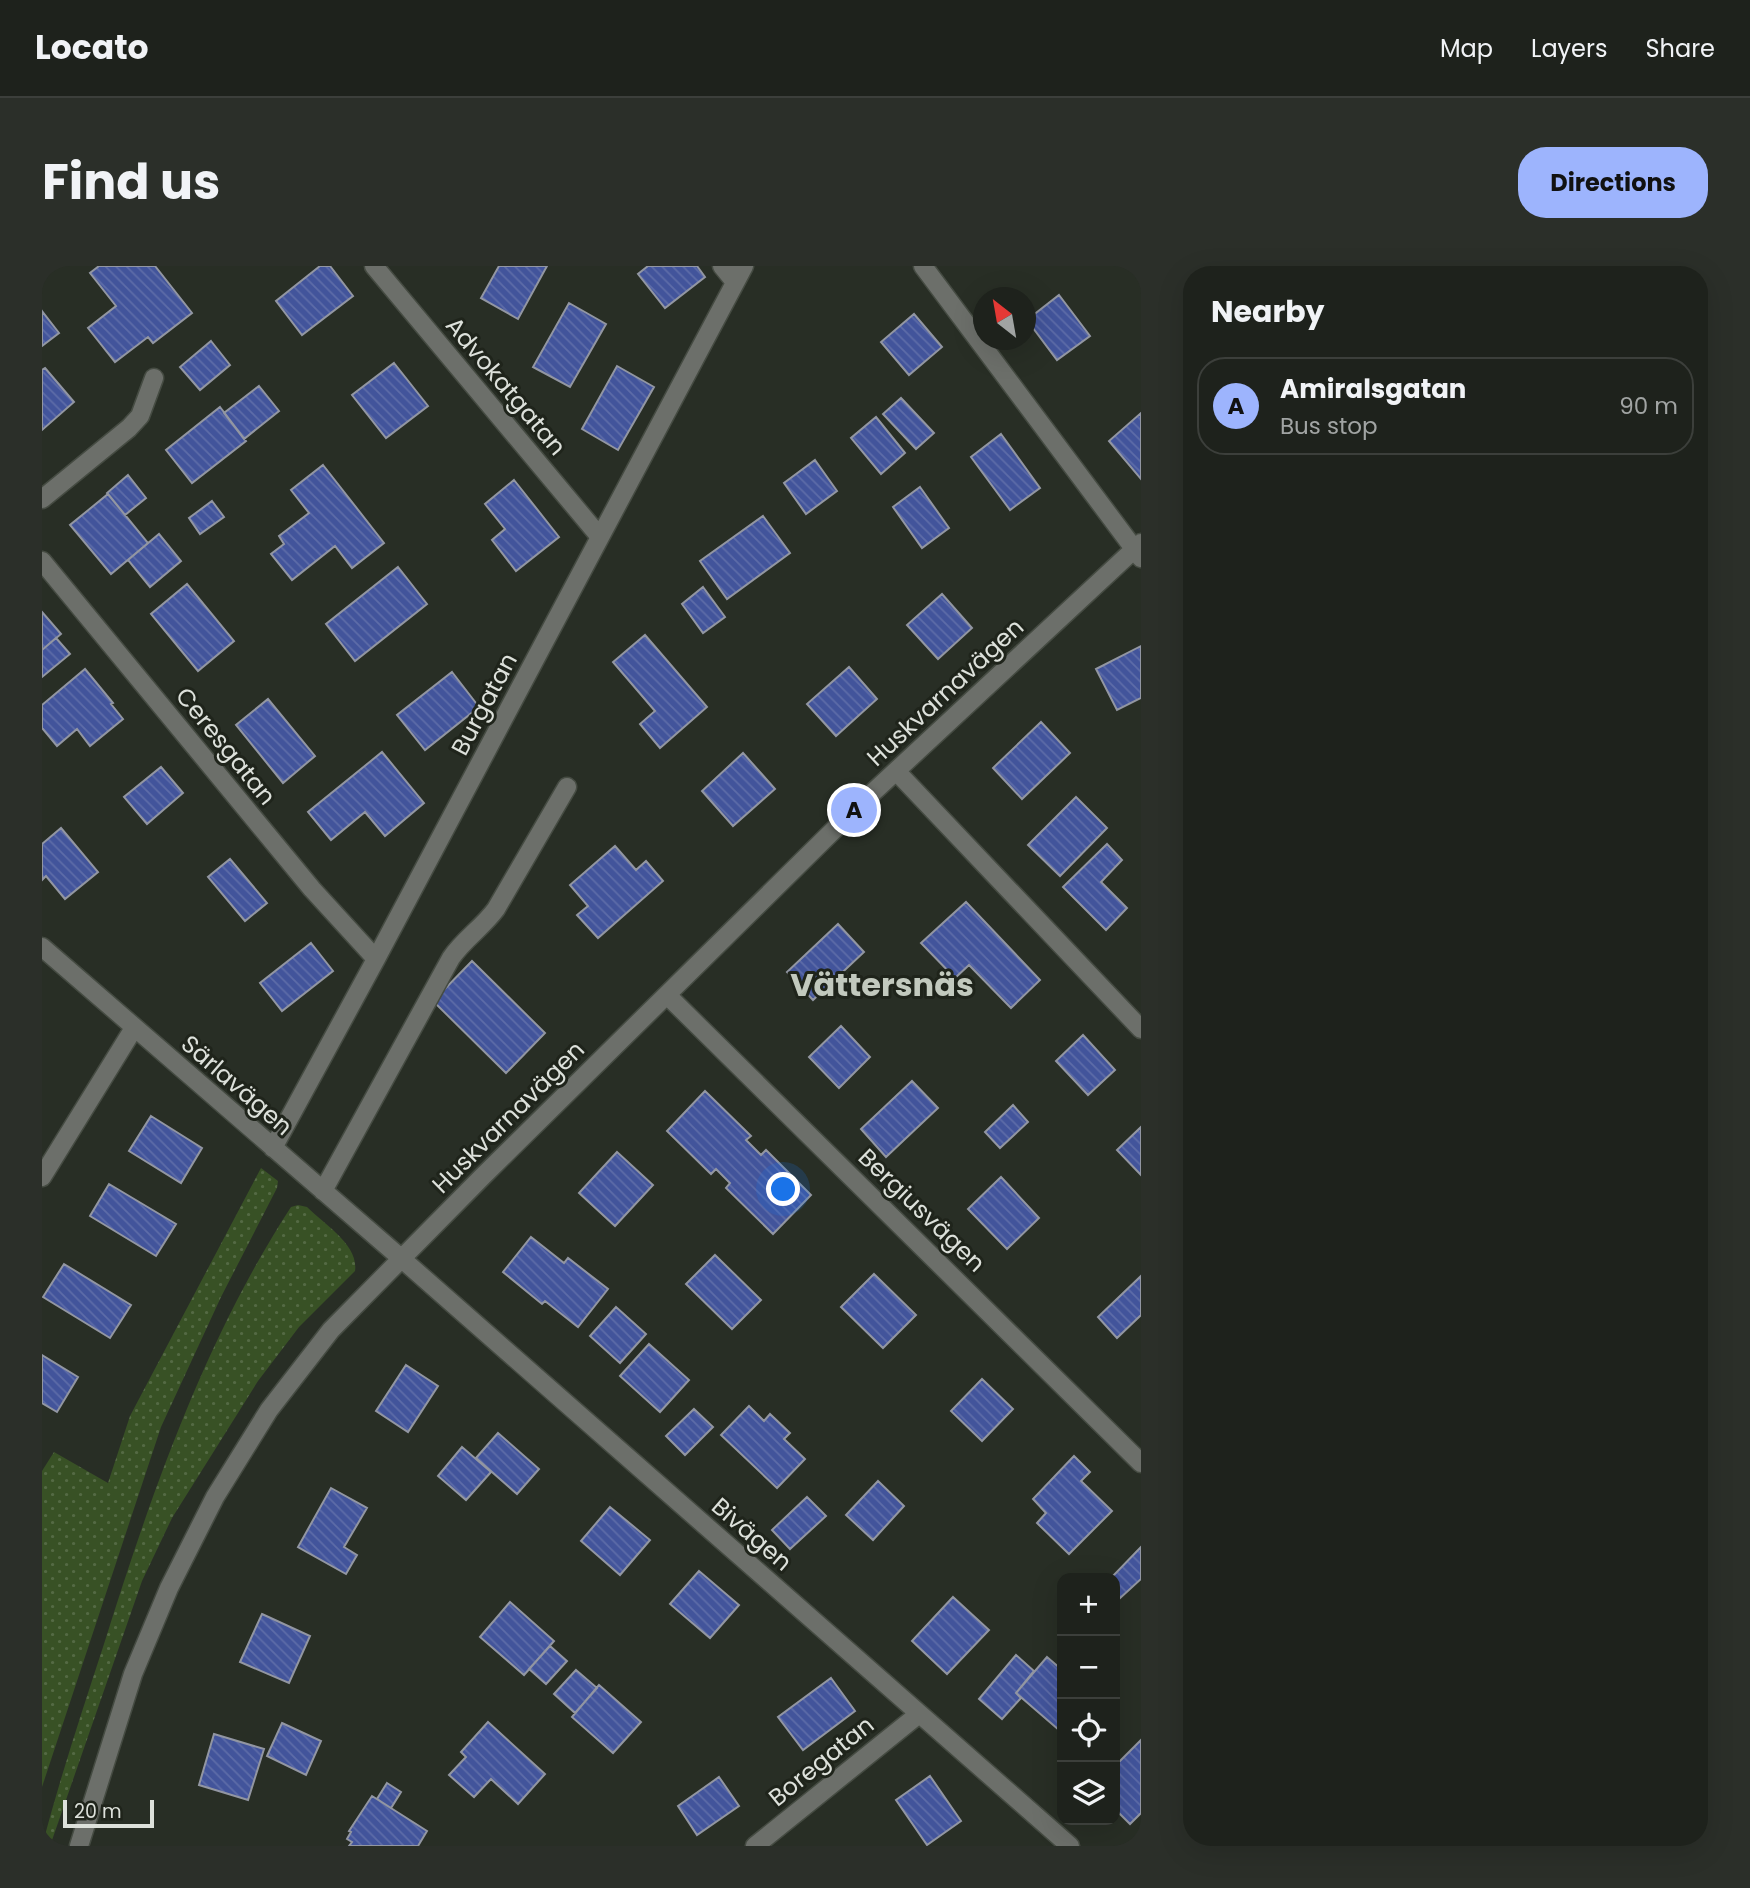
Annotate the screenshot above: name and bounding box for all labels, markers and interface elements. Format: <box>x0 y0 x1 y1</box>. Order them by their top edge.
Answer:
text: Locato <box>35 24 149 71</box>
text: Map <box>1440 32 1493 65</box>
text: Layers <box>1531 32 1607 65</box>
text: Share <box>1645 32 1715 65</box>
button: Directions <box>1518 147 1708 218</box>
text: Find us <box>42 148 220 216</box>
north arrow <box>973 287 1036 350</box>
text: Nearby <box>1211 290 1325 333</box>
street label: Advokatgatan <box>438 310 574 462</box>
text: Amiralsgatan <box>1280 371 1466 407</box>
text: A <box>1228 390 1244 422</box>
text: 90 m <box>1619 390 1678 422</box>
text: Bus stop <box>1280 410 1378 442</box>
street label: Huskvarnavägen <box>859 611 1031 773</box>
street label: Burgatan <box>443 647 525 761</box>
street label: Ceresgatan <box>168 680 284 812</box>
pin: A <box>831 784 877 836</box>
district label: Vättersnäs <box>790 962 974 1007</box>
street label: Särlavägen <box>174 1027 300 1143</box>
street label: Huskvarnavägen <box>424 1033 592 1201</box>
street label: Bergiusvägen <box>851 1141 993 1279</box>
your location <box>766 1172 800 1206</box>
street label: Bivägen <box>705 1490 799 1578</box>
map controls <box>1057 1573 1120 1825</box>
button: + <box>1057 1573 1120 1636</box>
button: − <box>1057 1636 1120 1699</box>
button: locate <box>1057 1699 1120 1762</box>
street label: Boregatan <box>761 1708 881 1814</box>
button: layers <box>1057 1762 1120 1825</box>
scale bar <box>63 1797 154 1829</box>
text: 20 m <box>74 1798 122 1825</box>

